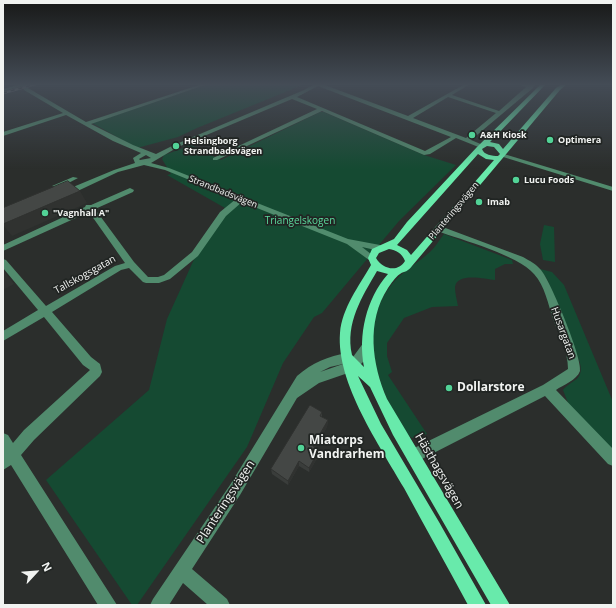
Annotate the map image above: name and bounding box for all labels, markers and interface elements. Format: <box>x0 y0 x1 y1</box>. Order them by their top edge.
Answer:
marker: A&H Kiosk <box>467 130 477 140</box>
place label: A&H Kiosk <box>480 130 527 140</box>
marker: Optimera <box>545 135 555 145</box>
place label: Optimera <box>558 135 601 145</box>
place label: Helsingborg Strandbadsvägen <box>184 136 262 157</box>
marker: Helsingborg Strandbadsvägen <box>171 141 181 151</box>
street label: Strandbadsvägen <box>187 173 259 211</box>
marker: Lucu Foods <box>511 175 521 185</box>
place label: Lucu Foods <box>524 175 574 185</box>
street label: Planteringsvägen <box>427 180 481 242</box>
marker: Imab <box>474 197 484 207</box>
place label: Imab <box>487 197 510 207</box>
marker: "Vagnhall A" <box>40 208 50 218</box>
place label: "Vagnhall A" <box>53 208 109 218</box>
park label: Triangelskogen <box>265 215 335 227</box>
street label: Tallskogsgatan <box>52 253 118 297</box>
street label: Husargatan <box>548 306 578 360</box>
place label: Dollarstore <box>457 381 524 395</box>
marker: Dollarstore <box>444 383 454 393</box>
street label: Hästhagsvägen <box>412 431 466 511</box>
place label: Miatorps Vandrarhem <box>309 434 384 462</box>
marker: Miatorps Vandrarhem <box>296 443 306 453</box>
street label: Planteringsvägen <box>194 458 258 546</box>
north arrow <box>16 552 56 592</box>
text: N <box>39 559 56 574</box>

